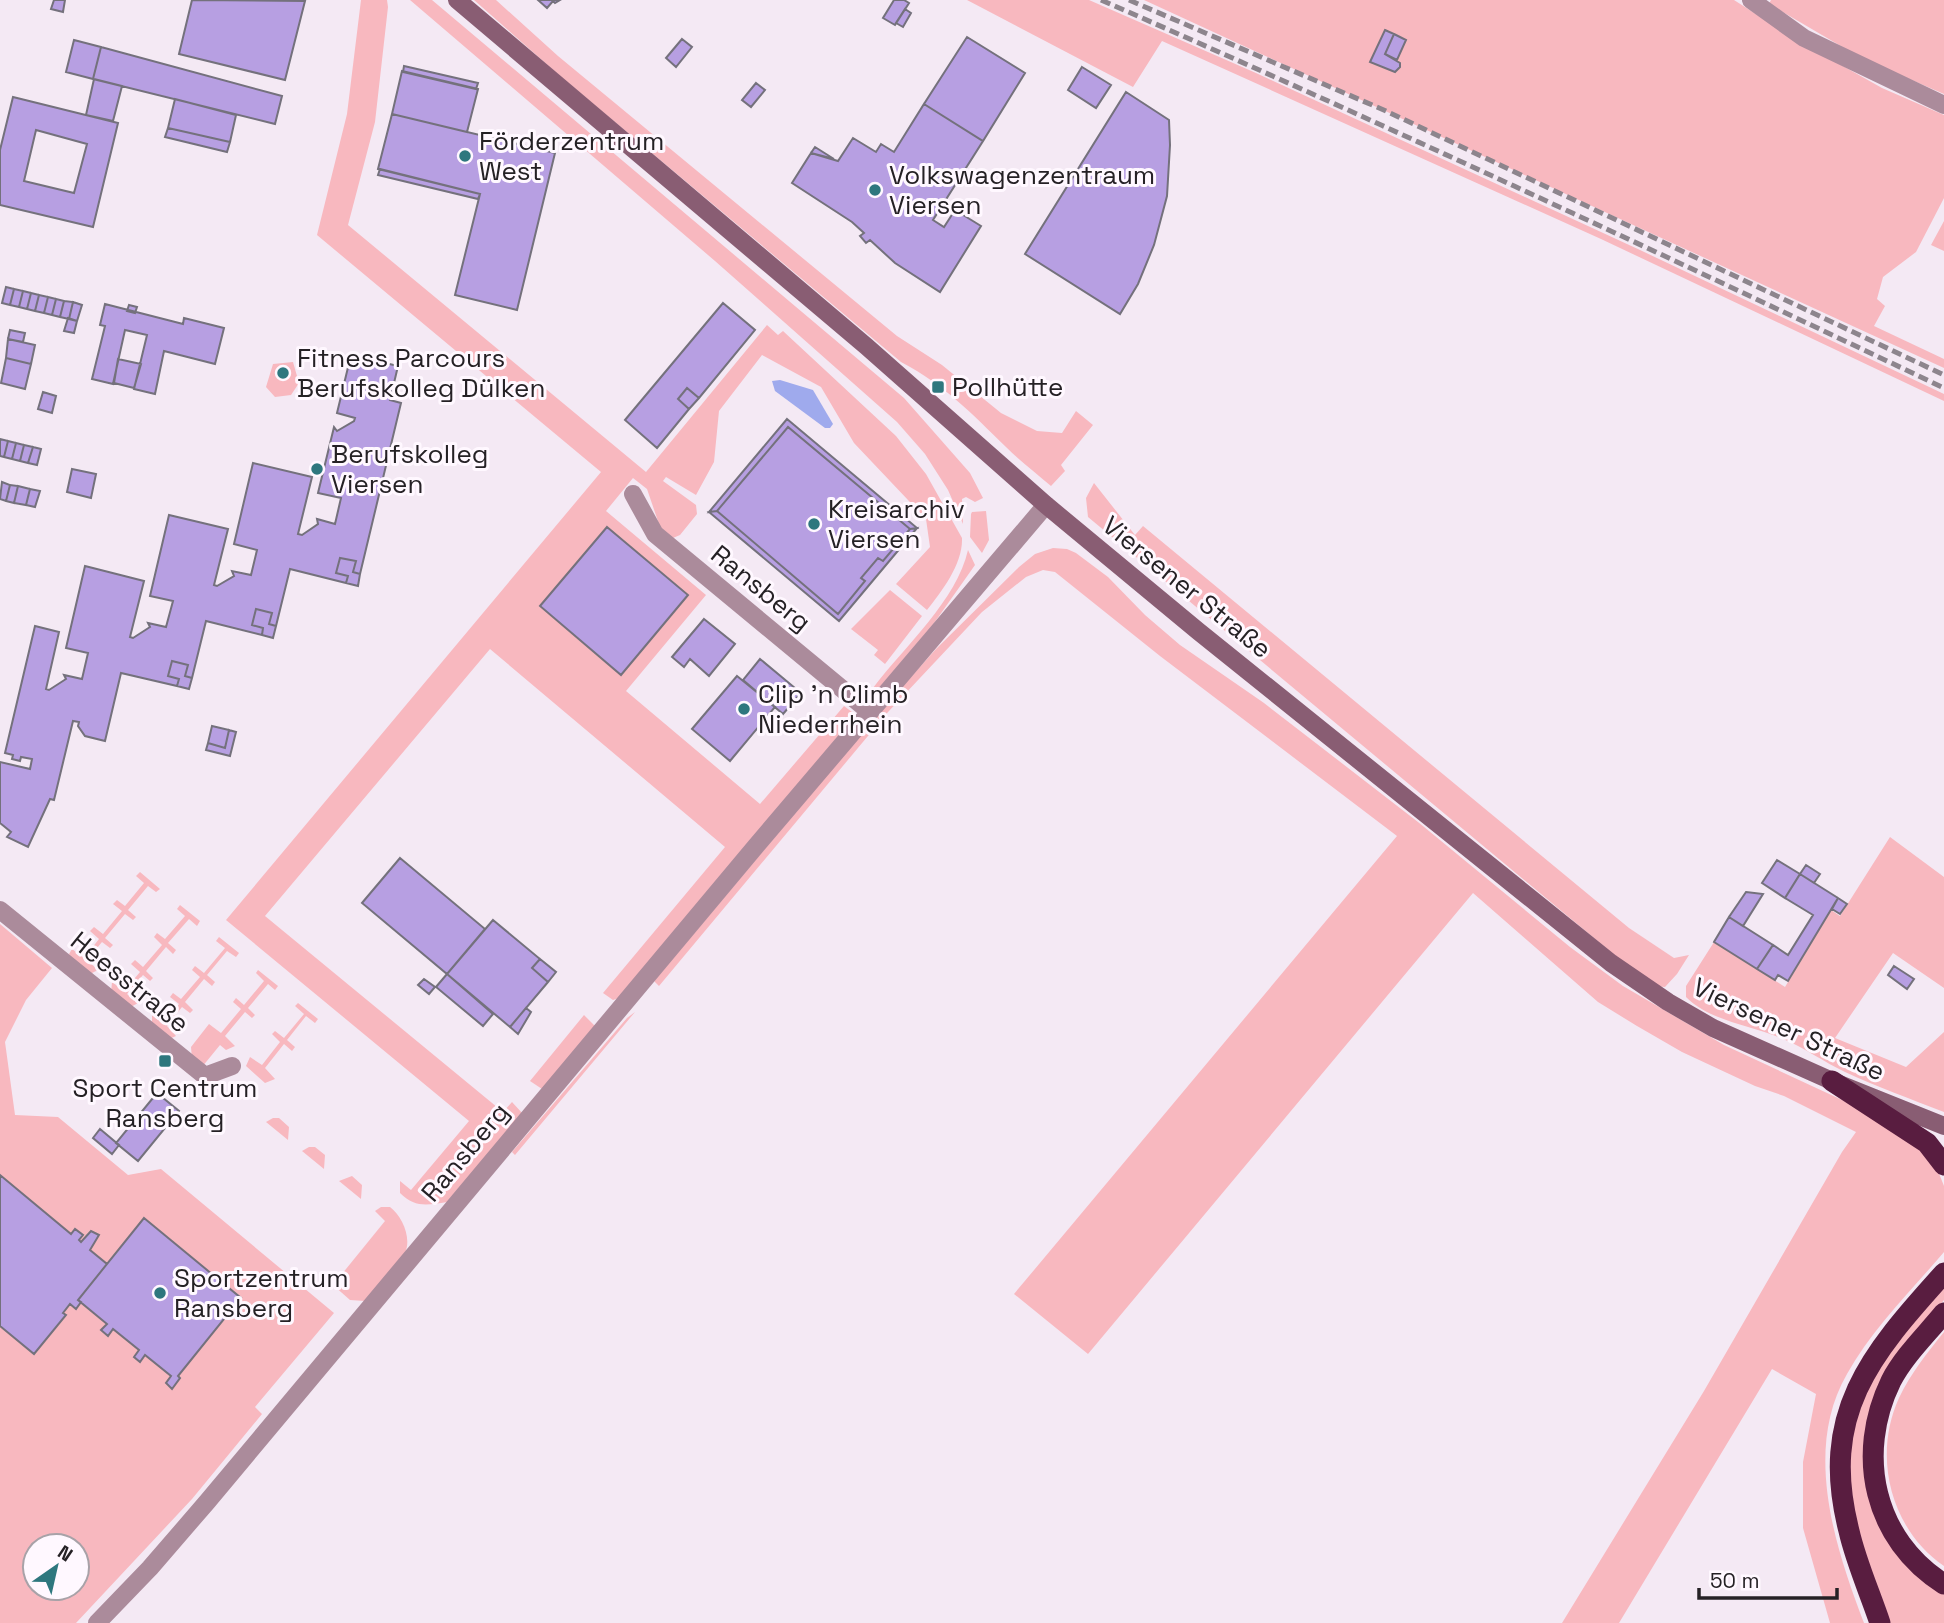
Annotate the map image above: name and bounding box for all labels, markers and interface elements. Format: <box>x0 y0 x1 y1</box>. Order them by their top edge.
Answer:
place label: Förderzentrum West <box>479 124 664 188</box>
marker: Förderzentrum West <box>457 148 473 164</box>
place label: Volkswagenzentraum Viersen <box>889 158 1155 222</box>
marker: Volkswagenzentraum Viersen <box>867 182 883 198</box>
place label: Fitness Parcours Berufskolleg Dülken <box>297 341 545 405</box>
marker: Fitness Parcours Berufskolleg Dülken <box>275 365 291 381</box>
place label: Pollhütte <box>952 370 1063 404</box>
marker: Pollhütte <box>930 379 946 395</box>
place label: Berufskolleg Viersen <box>331 437 488 501</box>
marker: Berufskolleg Viersen <box>309 461 325 477</box>
place label: Kreisarchiv Viersen <box>828 492 965 556</box>
street label: Viersener Straße <box>1095 508 1279 666</box>
marker: Kreisarchiv Viersen <box>806 516 822 532</box>
street label: Ransberg <box>704 537 818 639</box>
place label: Clip 'n Climb Niederrhein <box>758 677 909 741</box>
marker: Clip 'n Climb Niederrhein <box>736 701 752 717</box>
street label: Heesstraße <box>64 924 196 1040</box>
street label: Viersener Straße <box>1687 970 1891 1088</box>
marker: Sport Centrum Ransberg <box>157 1053 173 1069</box>
place label: Sport Centrum Ransberg <box>73 1071 257 1135</box>
street label: Ransberg <box>414 1095 516 1209</box>
place label: Sportzentrum Ransberg <box>174 1261 349 1325</box>
marker: Sportzentrum Ransberg <box>152 1285 168 1301</box>
north arrow <box>21 1532 91 1602</box>
text: N <box>53 1539 77 1567</box>
scale bar <box>1699 1556 1837 1600</box>
text: 50 m <box>1710 1567 1760 1594</box>

